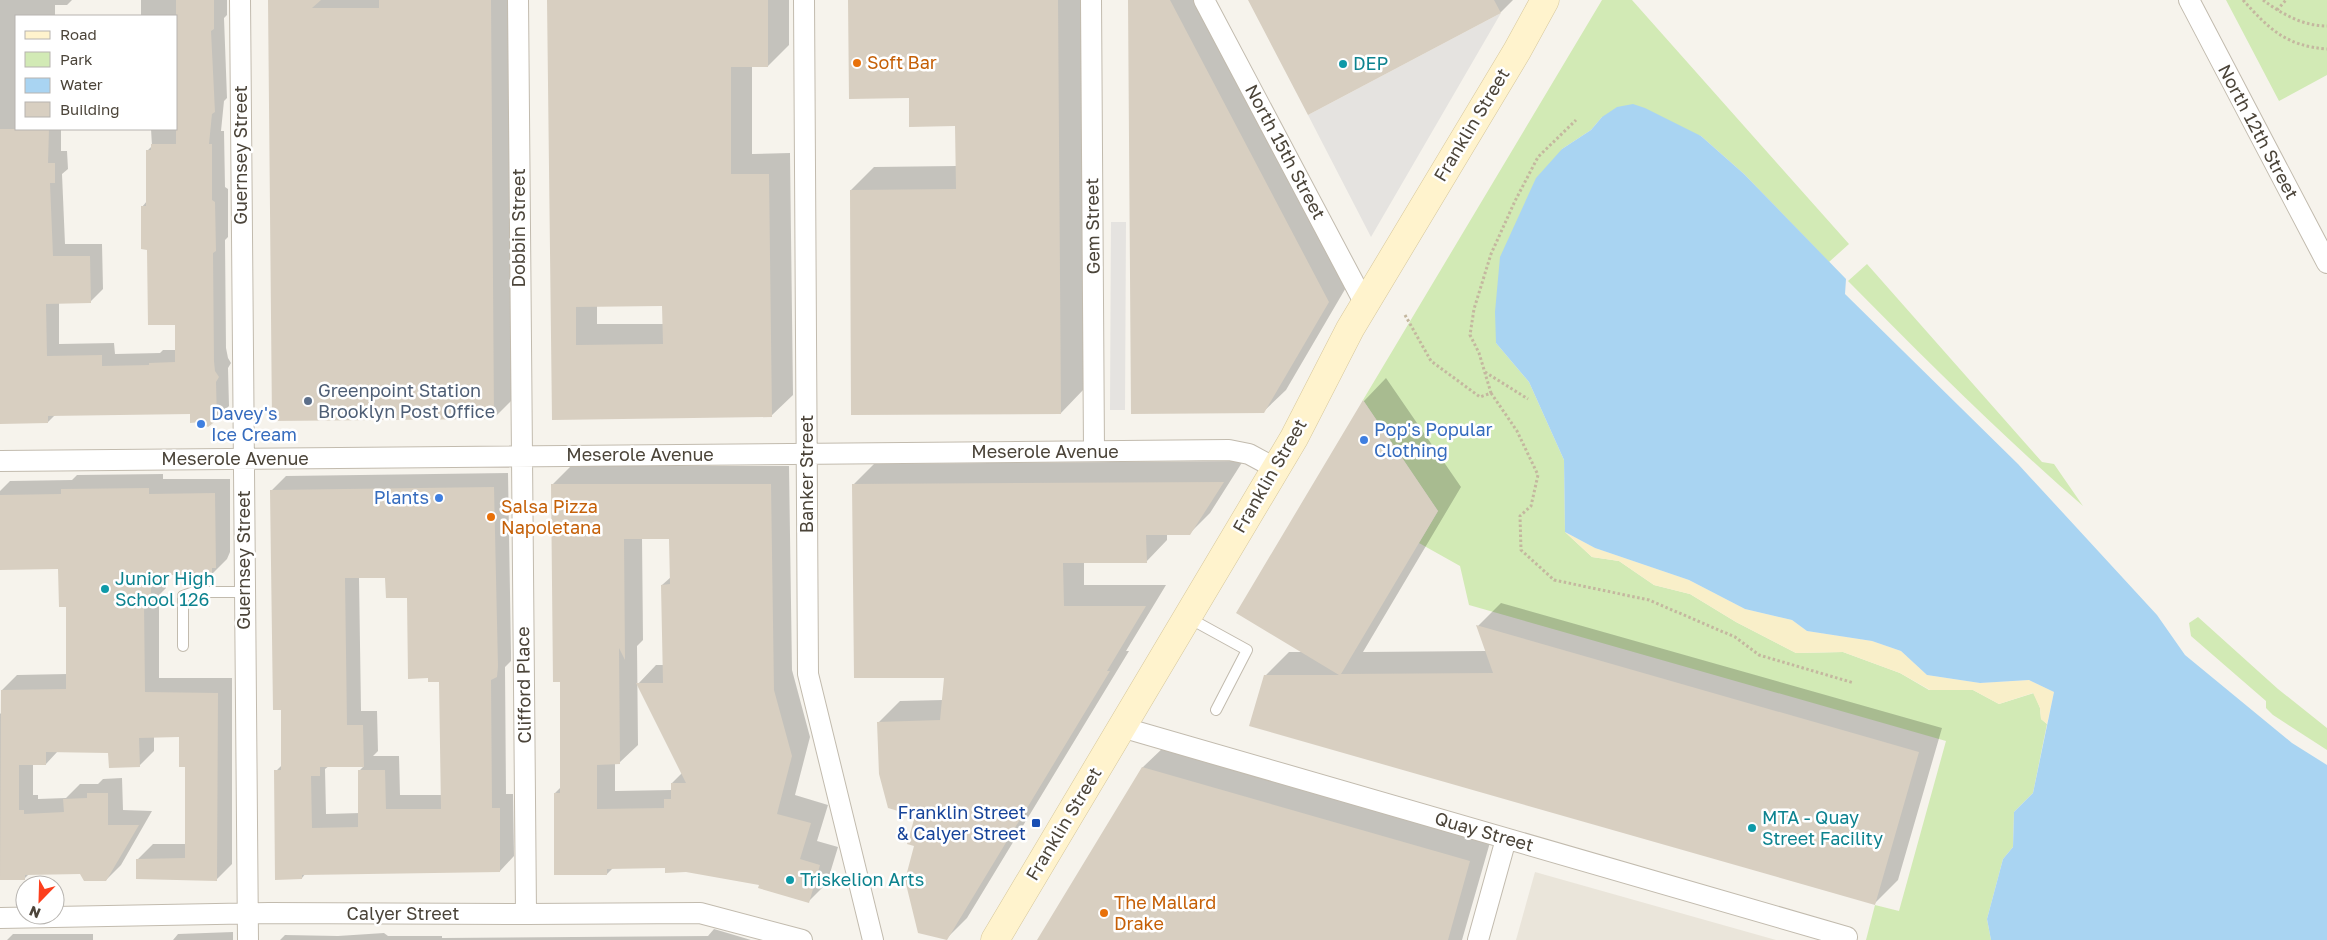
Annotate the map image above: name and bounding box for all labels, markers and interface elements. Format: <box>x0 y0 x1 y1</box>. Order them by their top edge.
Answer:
legend <box>15 15 178 130</box>
text: Road <box>60 25 97 43</box>
text: Park <box>60 50 93 68</box>
place label: Soft Bar <box>867 51 937 73</box>
place label: DEP <box>1353 52 1388 74</box>
marker: Soft Bar <box>851 57 863 69</box>
marker: DEP <box>1337 58 1349 70</box>
street label: North 12th Street <box>2214 60 2304 203</box>
street label: Franklin Street <box>1429 64 1514 185</box>
text: Water <box>60 75 103 93</box>
street label: North 15th Street <box>1241 80 1331 223</box>
street label: Guernsey Street <box>229 85 251 225</box>
text: Building <box>60 100 120 118</box>
street label: Dobbin Street <box>507 168 529 288</box>
street label: Gem Street <box>1080 177 1104 275</box>
place label: Greenpoint Station Brooklyn Post Office <box>318 379 495 422</box>
marker: Greenpoint Station Brooklyn Post Office <box>302 395 314 407</box>
place label: Davey's Ice Cream <box>211 402 297 445</box>
street label: Franklin Street <box>1228 414 1311 537</box>
street label: Banker Street <box>795 415 817 533</box>
marker: Davey's Ice Cream <box>195 418 207 430</box>
place label: Pop's Popular Clothing <box>1374 418 1493 461</box>
marker: Pop's Popular Clothing <box>1358 434 1370 446</box>
street label: Meserole Avenue <box>971 440 1119 462</box>
street label: Meserole Avenue <box>566 443 714 465</box>
street label: Meserole Avenue <box>161 447 309 469</box>
place label: Plants <box>374 486 429 508</box>
street label: Guernsey Street <box>232 490 254 630</box>
marker: Plants <box>433 492 445 504</box>
place label: Salsa Pizza Napoletana <box>501 495 601 538</box>
marker: Salsa Pizza Napoletana <box>485 511 497 523</box>
place label: Junior High School 126 <box>115 567 215 610</box>
marker: Junior High School 126 <box>99 583 111 595</box>
street label: Clifford Place <box>511 626 535 744</box>
street label: Franklin Street <box>1021 763 1106 884</box>
place label: Franklin Street & Calyer Street <box>897 801 1026 844</box>
street label: Quay Street <box>1432 806 1536 856</box>
place label: MTA - Quay Street Facility <box>1762 806 1883 849</box>
marker: Franklin Street & Calyer Street <box>1030 817 1042 829</box>
marker: MTA - Quay Street Facility <box>1746 822 1758 834</box>
place label: Triskelion Arts <box>800 868 924 890</box>
marker: Triskelion Arts <box>784 874 796 886</box>
north arrow <box>15 875 65 925</box>
place label: The Mallard Drake <box>1114 891 1216 934</box>
street label: Calyer Street <box>347 902 459 924</box>
text: N <box>27 903 43 922</box>
marker: The Mallard Drake <box>1098 907 1110 919</box>

